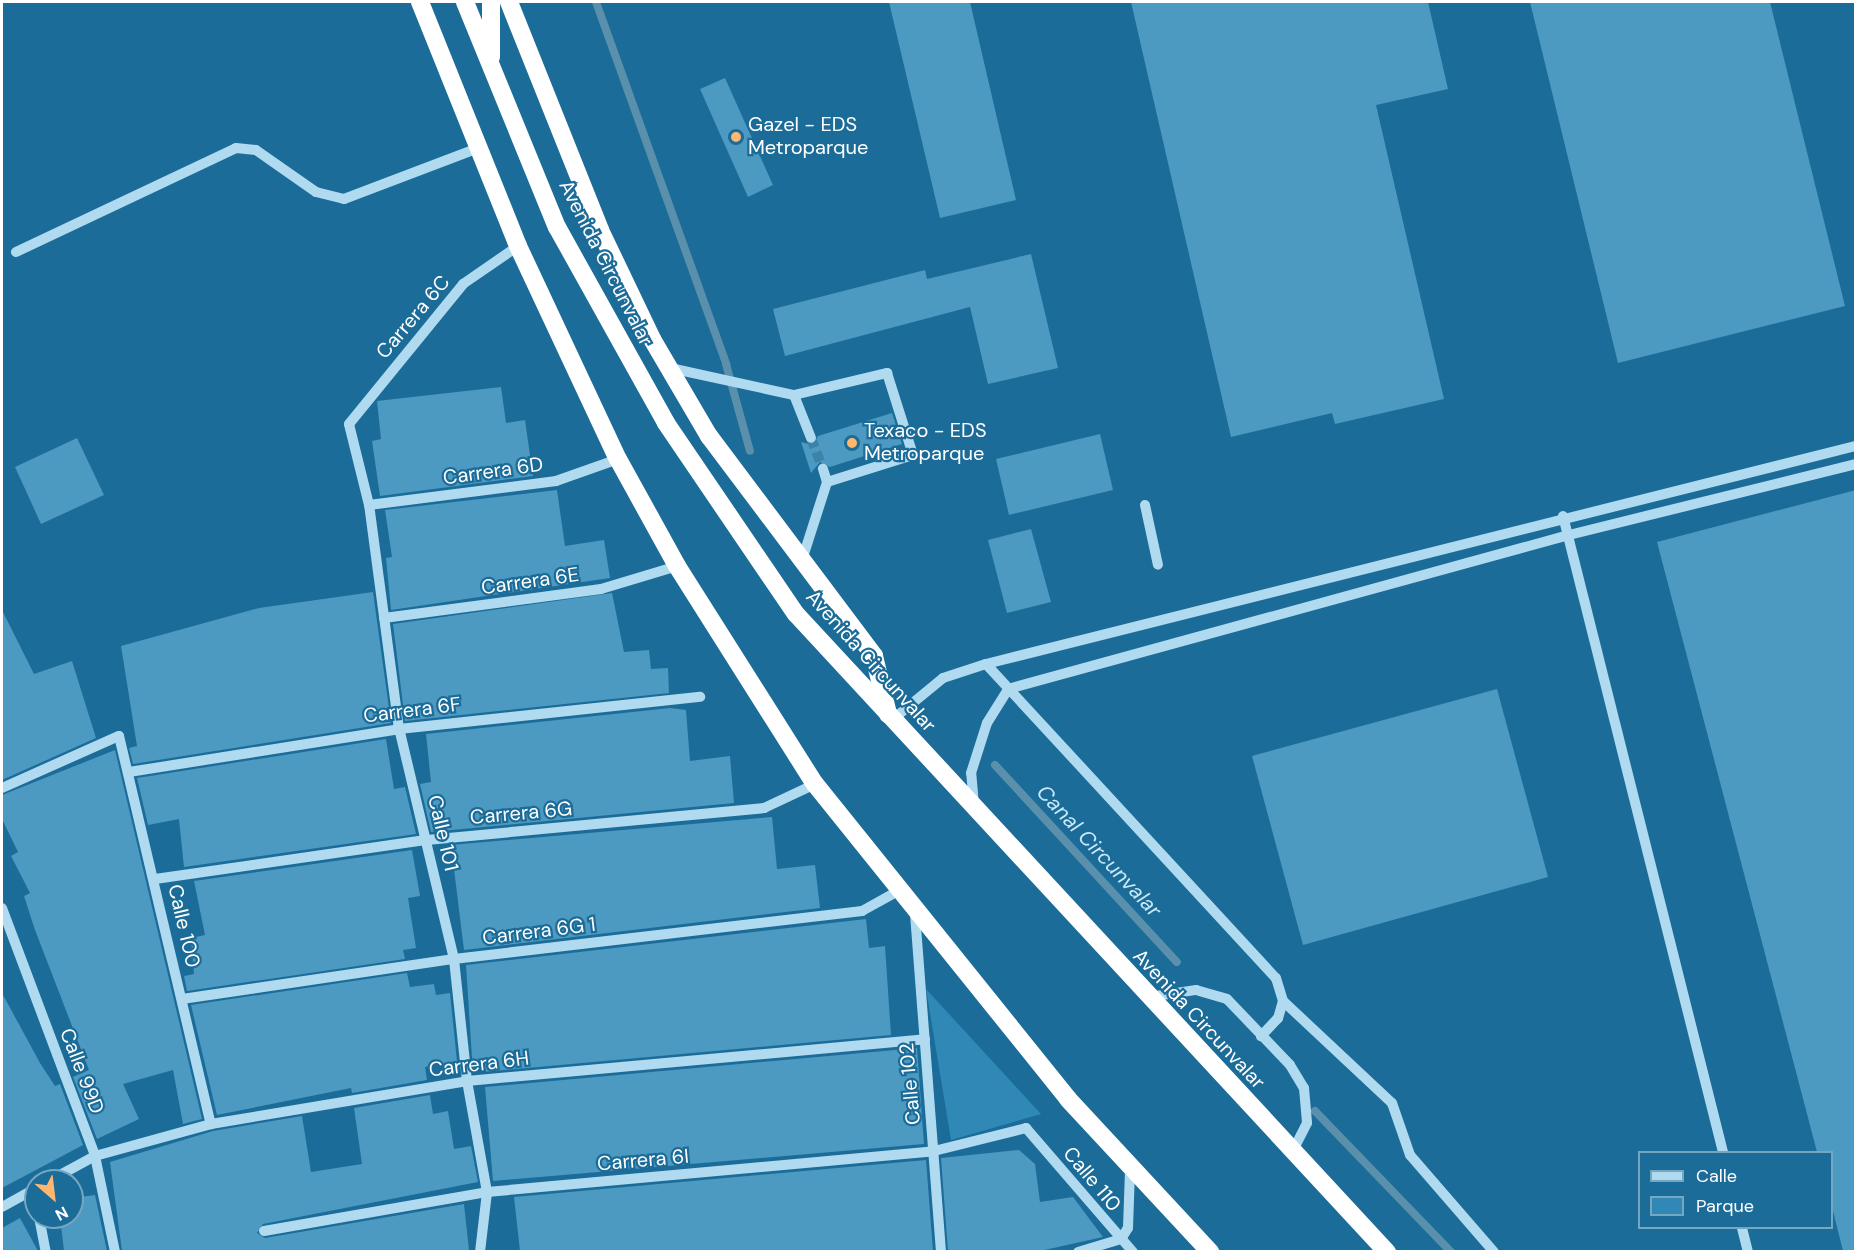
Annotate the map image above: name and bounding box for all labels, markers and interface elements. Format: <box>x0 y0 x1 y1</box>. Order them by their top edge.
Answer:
place label: Gazel - EDS Metroparque <box>748 113 868 160</box>
marker: Gazel - EDS Metroparque <box>729 130 743 144</box>
street label: Avenida Circunvalar <box>554 176 658 350</box>
street label: Carrera 6C <box>371 270 455 364</box>
place label: Texaco - EDS Metroparque <box>864 419 986 466</box>
marker: Texaco - EDS Metroparque <box>845 436 859 450</box>
street label: Carrera 6D <box>441 452 545 490</box>
street label: Carrera 6E <box>480 562 580 600</box>
street label: Avenida Circunvalar <box>801 585 941 737</box>
street label: Carrera 6F <box>362 692 462 728</box>
water label: Canal Circunvalar <box>1031 780 1167 922</box>
street label: Calle 101 <box>423 793 463 873</box>
street label: Carrera 6G <box>469 797 573 829</box>
street label: Calle 100 <box>163 882 205 970</box>
street label: Carrera 6G 1 <box>481 912 597 950</box>
street label: Avenida Circunvalar <box>1128 944 1270 1094</box>
street label: Calle 99D <box>55 1025 109 1117</box>
street label: Calle 102 <box>894 1042 926 1126</box>
street label: Carrera 6H <box>428 1046 530 1082</box>
street label: Calle 110 <box>1058 1142 1126 1216</box>
street label: Carrera 6I <box>596 1144 690 1176</box>
legend <box>1638 1151 1833 1229</box>
text: Calle <box>1696 1164 1737 1188</box>
north arrow <box>24 1169 84 1229</box>
text: Parque <box>1696 1194 1754 1218</box>
text: N <box>52 1202 72 1226</box>

